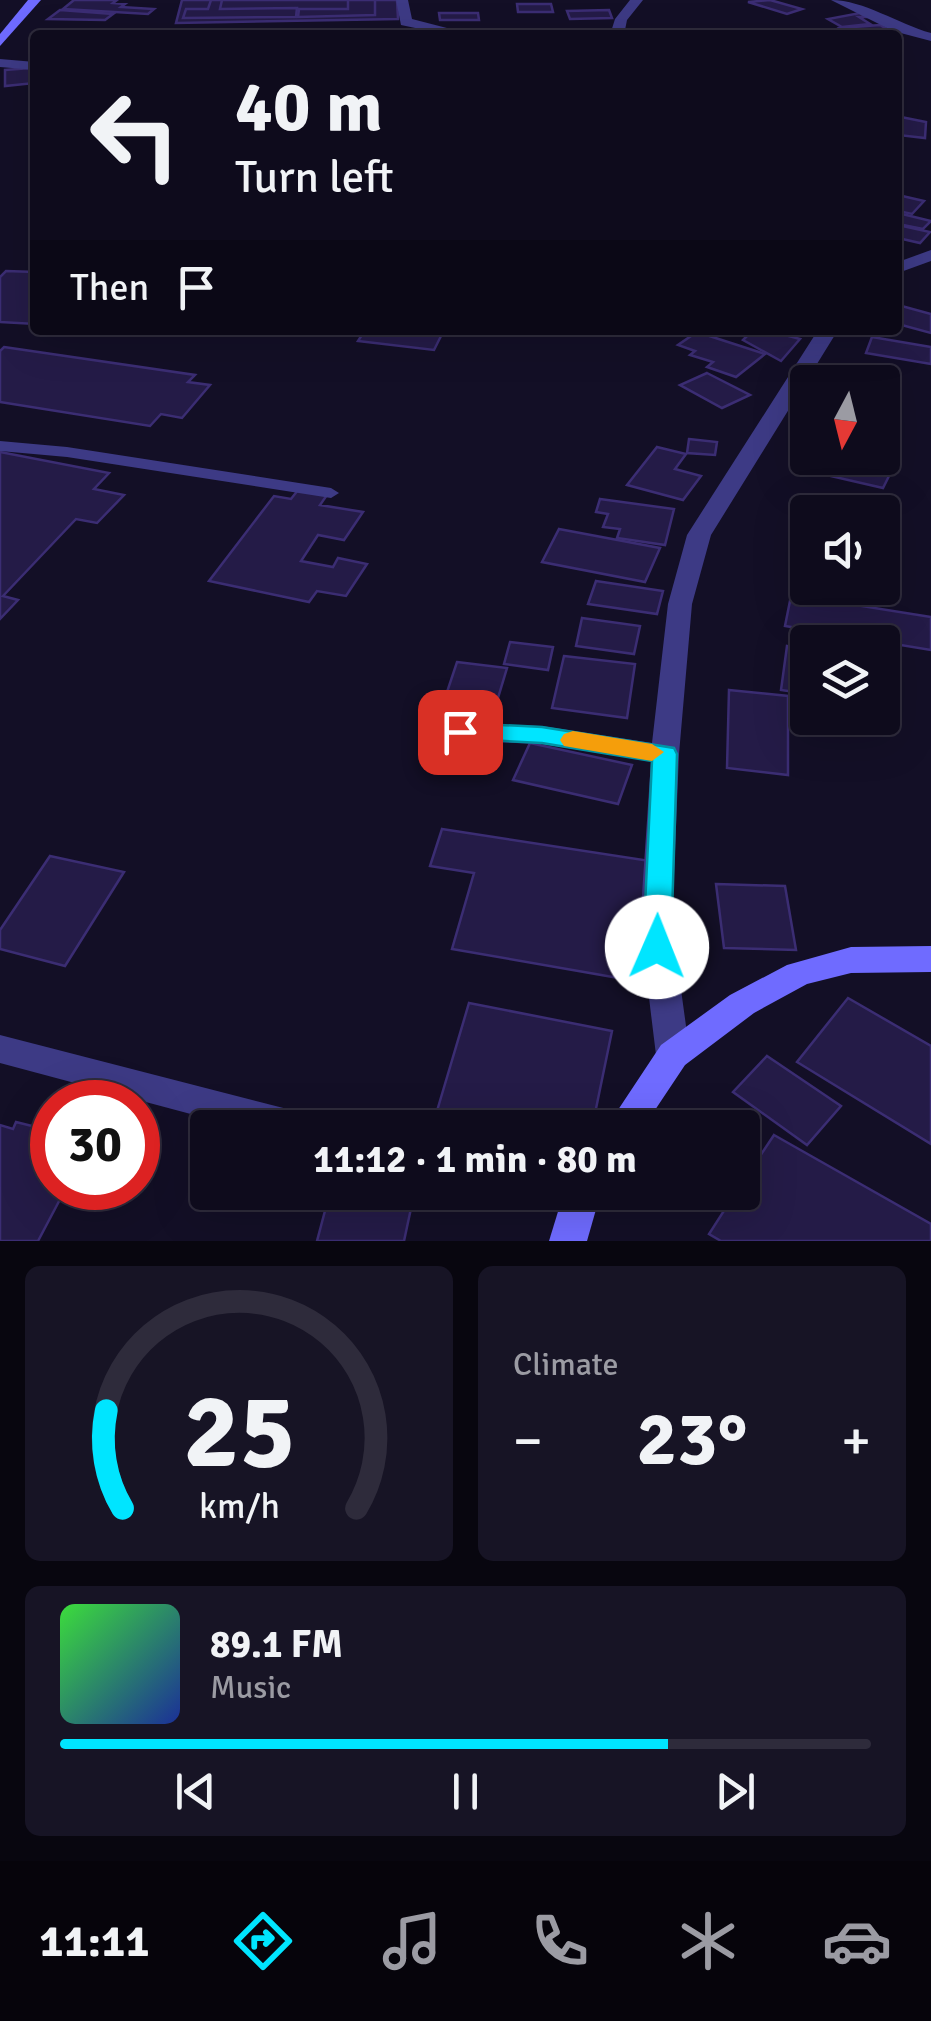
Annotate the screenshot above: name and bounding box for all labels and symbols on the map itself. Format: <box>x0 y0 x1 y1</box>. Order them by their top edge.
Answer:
north arrow <box>790 365 900 475</box>
pin <box>418 690 503 775</box>
position arrow <box>605 895 709 999</box>
speed limit sign: 30 <box>30 1080 160 1210</box>

